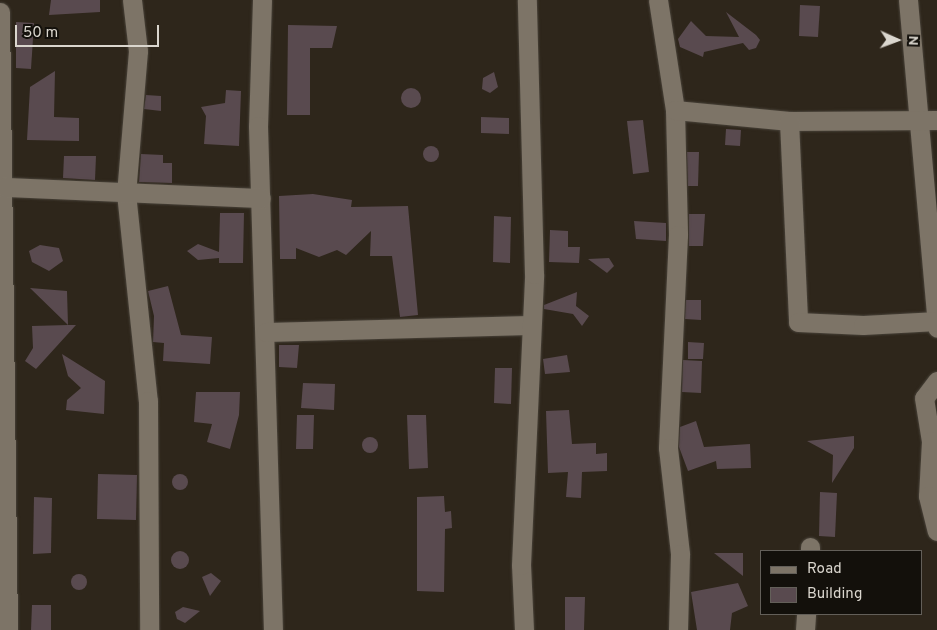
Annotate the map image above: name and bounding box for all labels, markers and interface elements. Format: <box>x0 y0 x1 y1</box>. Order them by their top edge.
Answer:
scale bar <box>18 15 161 47</box>
north arrow <box>872 15 922 65</box>
text: 50 m <box>23 24 58 43</box>
text: N <box>904 35 921 46</box>
legend <box>760 550 922 615</box>
text: Road <box>807 560 842 579</box>
text: Building <box>807 585 862 604</box>

